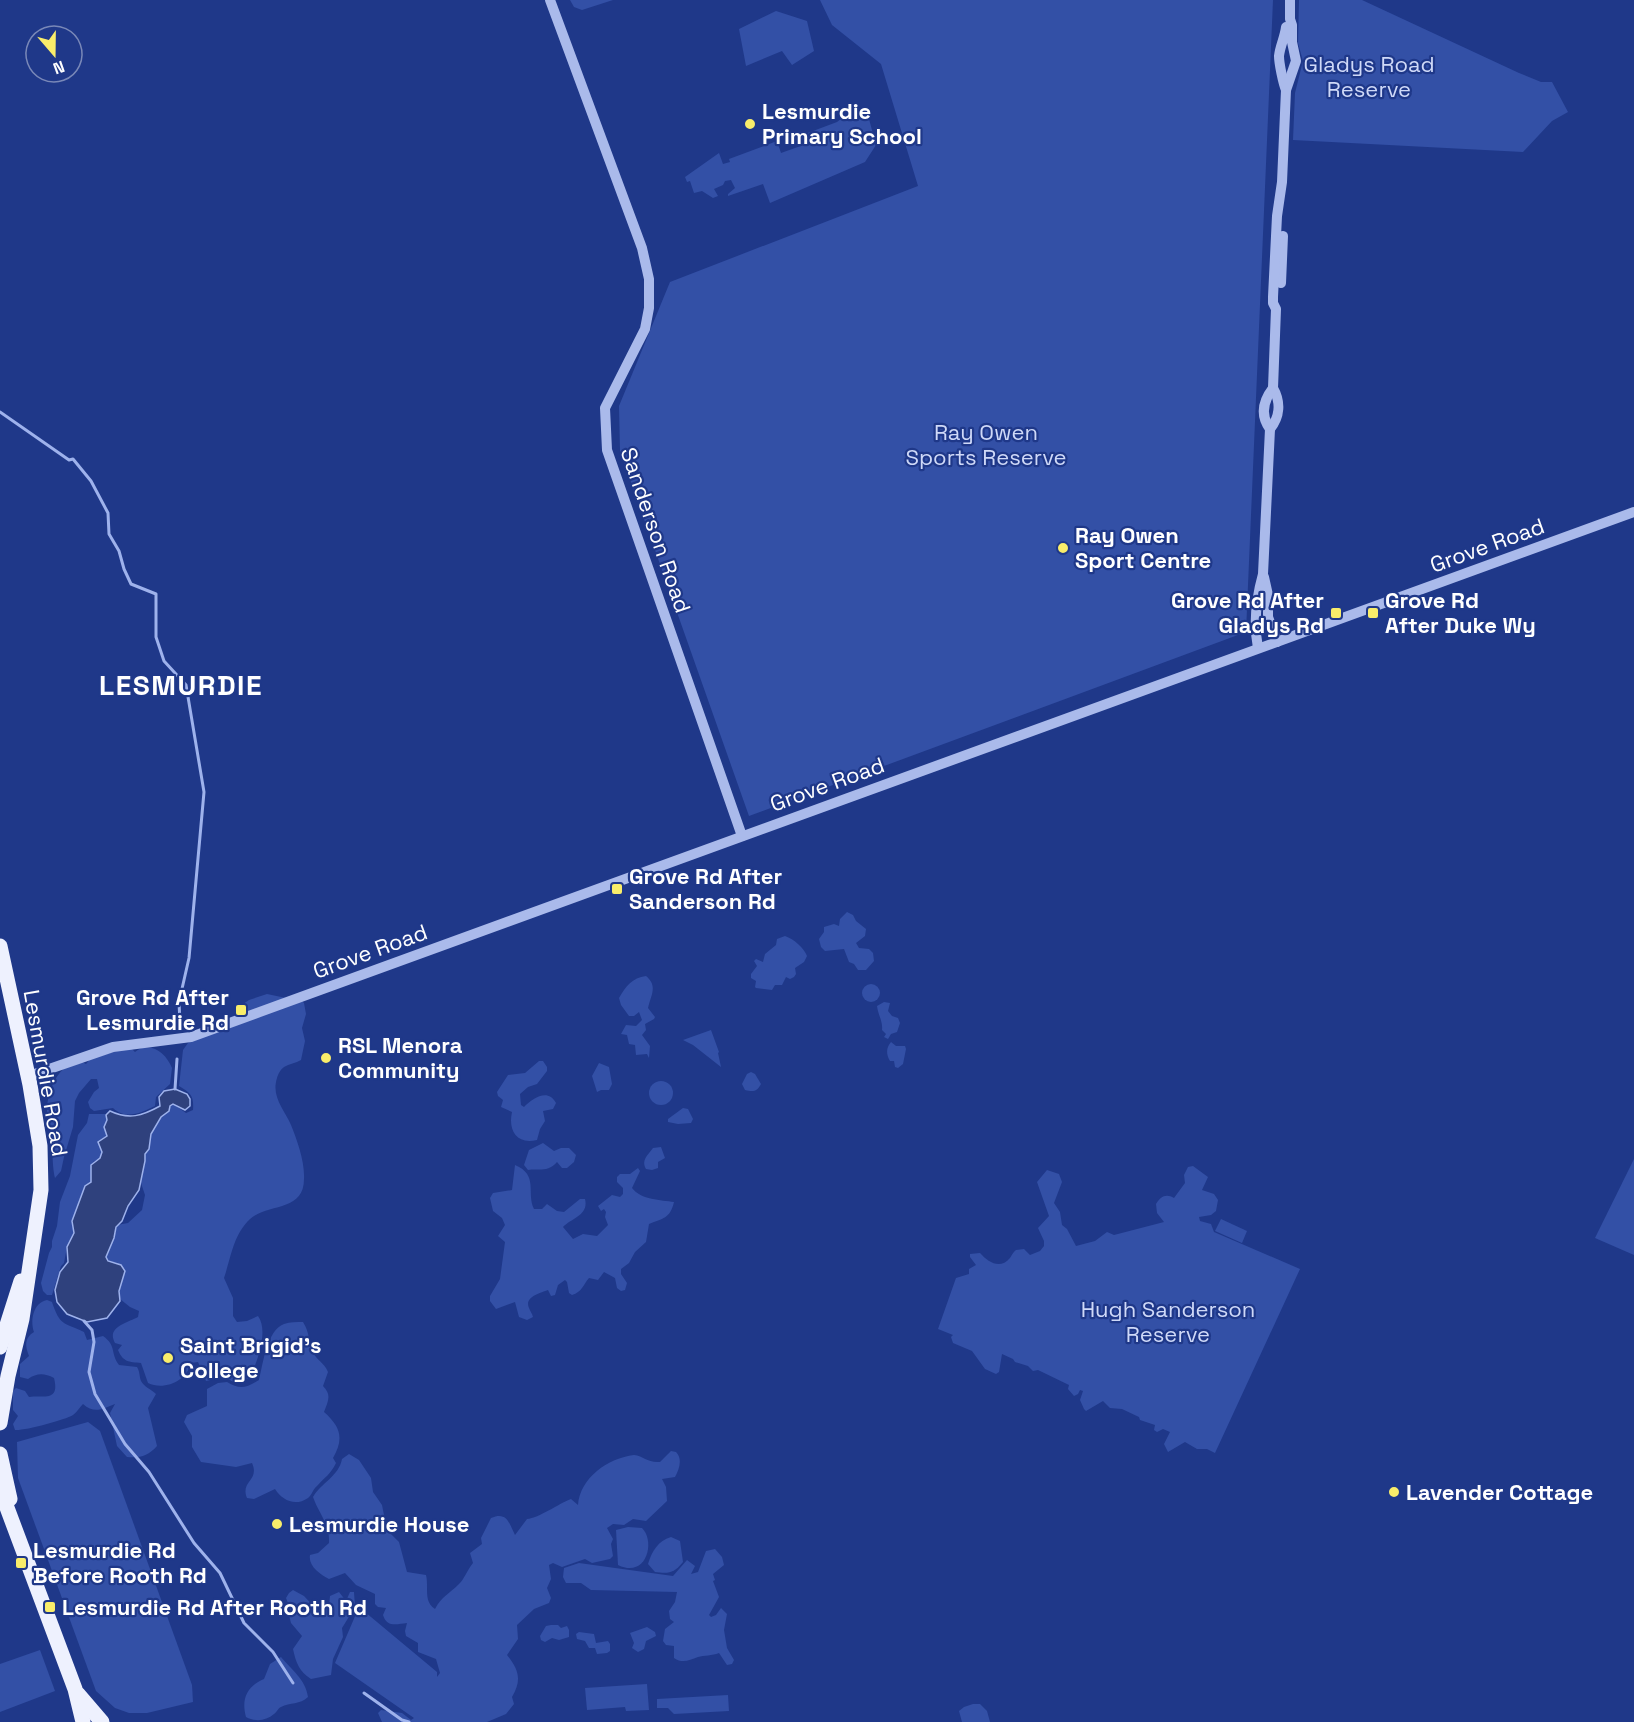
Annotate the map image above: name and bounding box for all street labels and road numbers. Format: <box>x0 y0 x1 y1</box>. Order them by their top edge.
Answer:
street label: Sanderson Road <box>615 444 697 616</box>
street label: Grove Road <box>1426 511 1548 579</box>
street label: Grove Road <box>766 750 888 818</box>
street label: Grove Road <box>309 917 431 985</box>
street label: Lesmurdie Road <box>18 987 74 1159</box>

